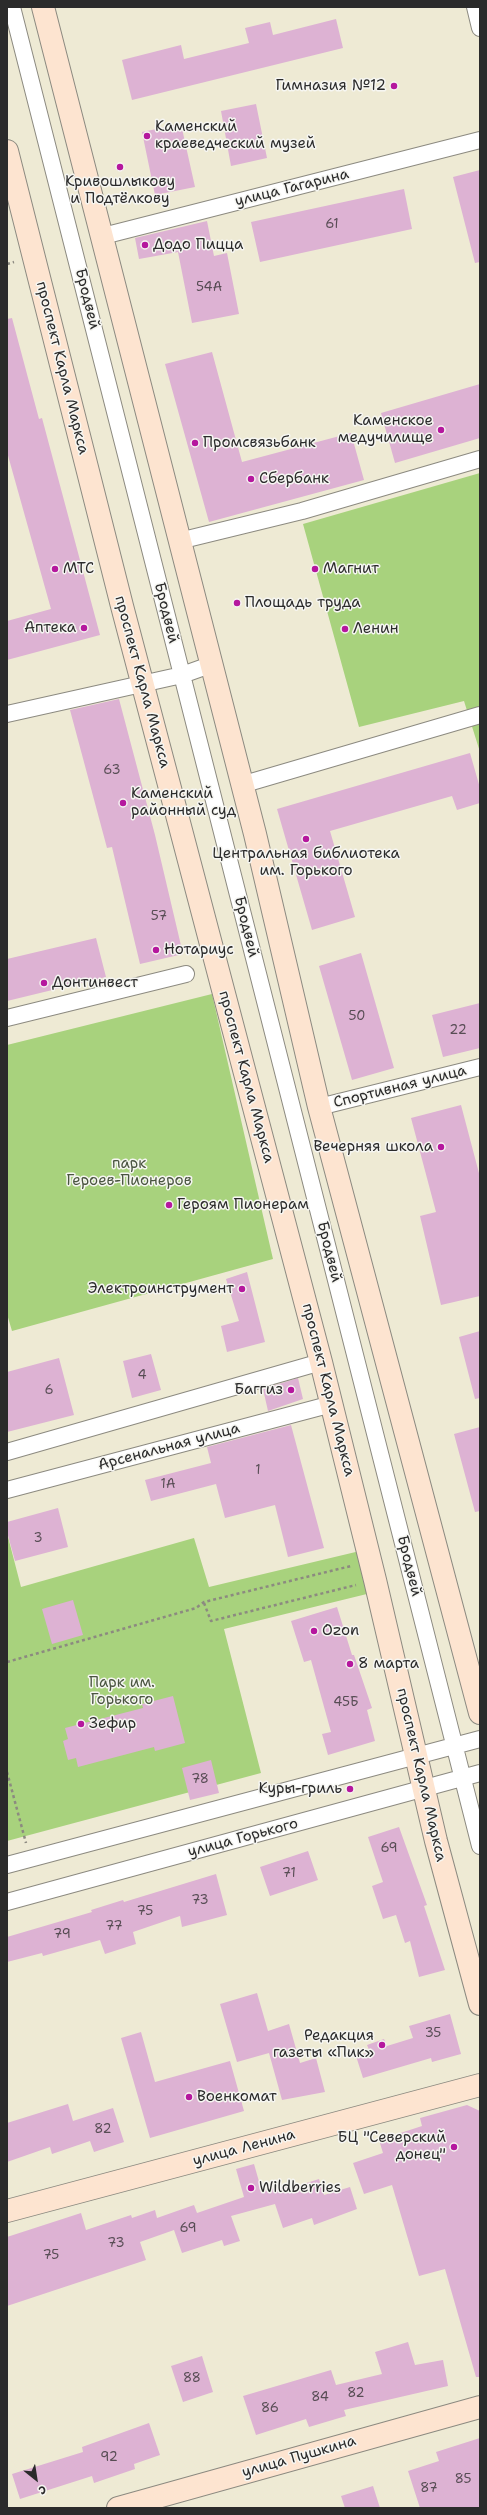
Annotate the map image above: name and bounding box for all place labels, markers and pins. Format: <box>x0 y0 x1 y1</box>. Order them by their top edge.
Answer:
place label: Гимназия №12 <box>275 77 386 95</box>
marker: Гимназия №12 <box>389 81 399 91</box>
place label: Каменский краеведческий музей <box>155 118 316 153</box>
marker: Каменский краеведческий музей <box>142 131 152 141</box>
marker: Кривошлыкову и Подтёлкову <box>115 162 125 172</box>
place label: Кривошлыкову и Подтёлкову <box>65 173 175 208</box>
place label: Додо Пицца <box>153 236 243 254</box>
marker: Додо Пицца <box>140 240 150 250</box>
place label: Каменское медучилище <box>338 412 433 447</box>
marker: Каменское медучилище <box>436 425 446 435</box>
place label: Промсвязьбанк <box>203 434 316 452</box>
marker: Промсвязьбанк <box>190 438 200 448</box>
place label: Сбербанк <box>259 470 329 488</box>
marker: Сбербанк <box>246 474 256 484</box>
place label: МТС <box>63 560 94 578</box>
place label: Магнит <box>323 560 379 578</box>
marker: МТС <box>50 564 60 574</box>
marker: Магнит <box>310 564 320 574</box>
place label: Площадь труда <box>245 594 361 612</box>
marker: Площадь труда <box>232 598 242 608</box>
place label: Аптека <box>24 619 76 637</box>
place label: Ленин <box>353 620 399 638</box>
marker: Аптека <box>79 623 89 633</box>
marker: Ленин <box>340 624 350 634</box>
place label: Каменский районный суд <box>131 785 236 820</box>
marker: Каменский районный суд <box>118 798 128 808</box>
marker: Центральная библиотека им. Горького <box>301 834 311 844</box>
place label: Центральная библиотека им. Горького <box>212 845 400 880</box>
place label: Нотариус <box>164 941 234 959</box>
marker: Нотариус <box>151 945 161 955</box>
place label: Донтинвест <box>52 974 138 992</box>
marker: Донтинвест <box>39 978 49 988</box>
place label: Вечерняя школа <box>313 1138 433 1156</box>
marker: Вечерняя школа <box>436 1142 446 1152</box>
place label: Героям Пионерам <box>177 1196 309 1214</box>
marker: Героям Пионерам <box>164 1200 174 1210</box>
place label: Электроинструмент <box>88 1280 234 1298</box>
marker: Электроинструмент <box>237 1284 247 1294</box>
place label: Баггиз <box>234 1381 283 1399</box>
marker: Баггиз <box>286 1385 296 1395</box>
place label: Ozon <box>322 1622 359 1640</box>
marker: Ozon <box>309 1626 319 1636</box>
place label: 8 марта <box>358 1655 419 1673</box>
marker: 8 марта <box>345 1659 355 1669</box>
place label: Зефир <box>89 1715 136 1733</box>
marker: Зефир <box>76 1719 86 1729</box>
place label: Куры-гриль <box>258 1780 342 1798</box>
marker: Куры-гриль <box>345 1784 355 1794</box>
place label: Редакция газеты «Пик» <box>273 2027 374 2062</box>
marker: Редакция газеты «Пик» <box>377 2040 387 2050</box>
place label: Военкомат <box>197 2088 277 2106</box>
marker: Военкомат <box>184 2092 194 2102</box>
place label: БЦ "Северский донец" <box>337 2129 446 2164</box>
marker: БЦ "Северский донец" <box>449 2142 459 2152</box>
place label: Wildberries <box>259 2179 341 2197</box>
marker: Wildberries <box>246 2183 256 2193</box>

